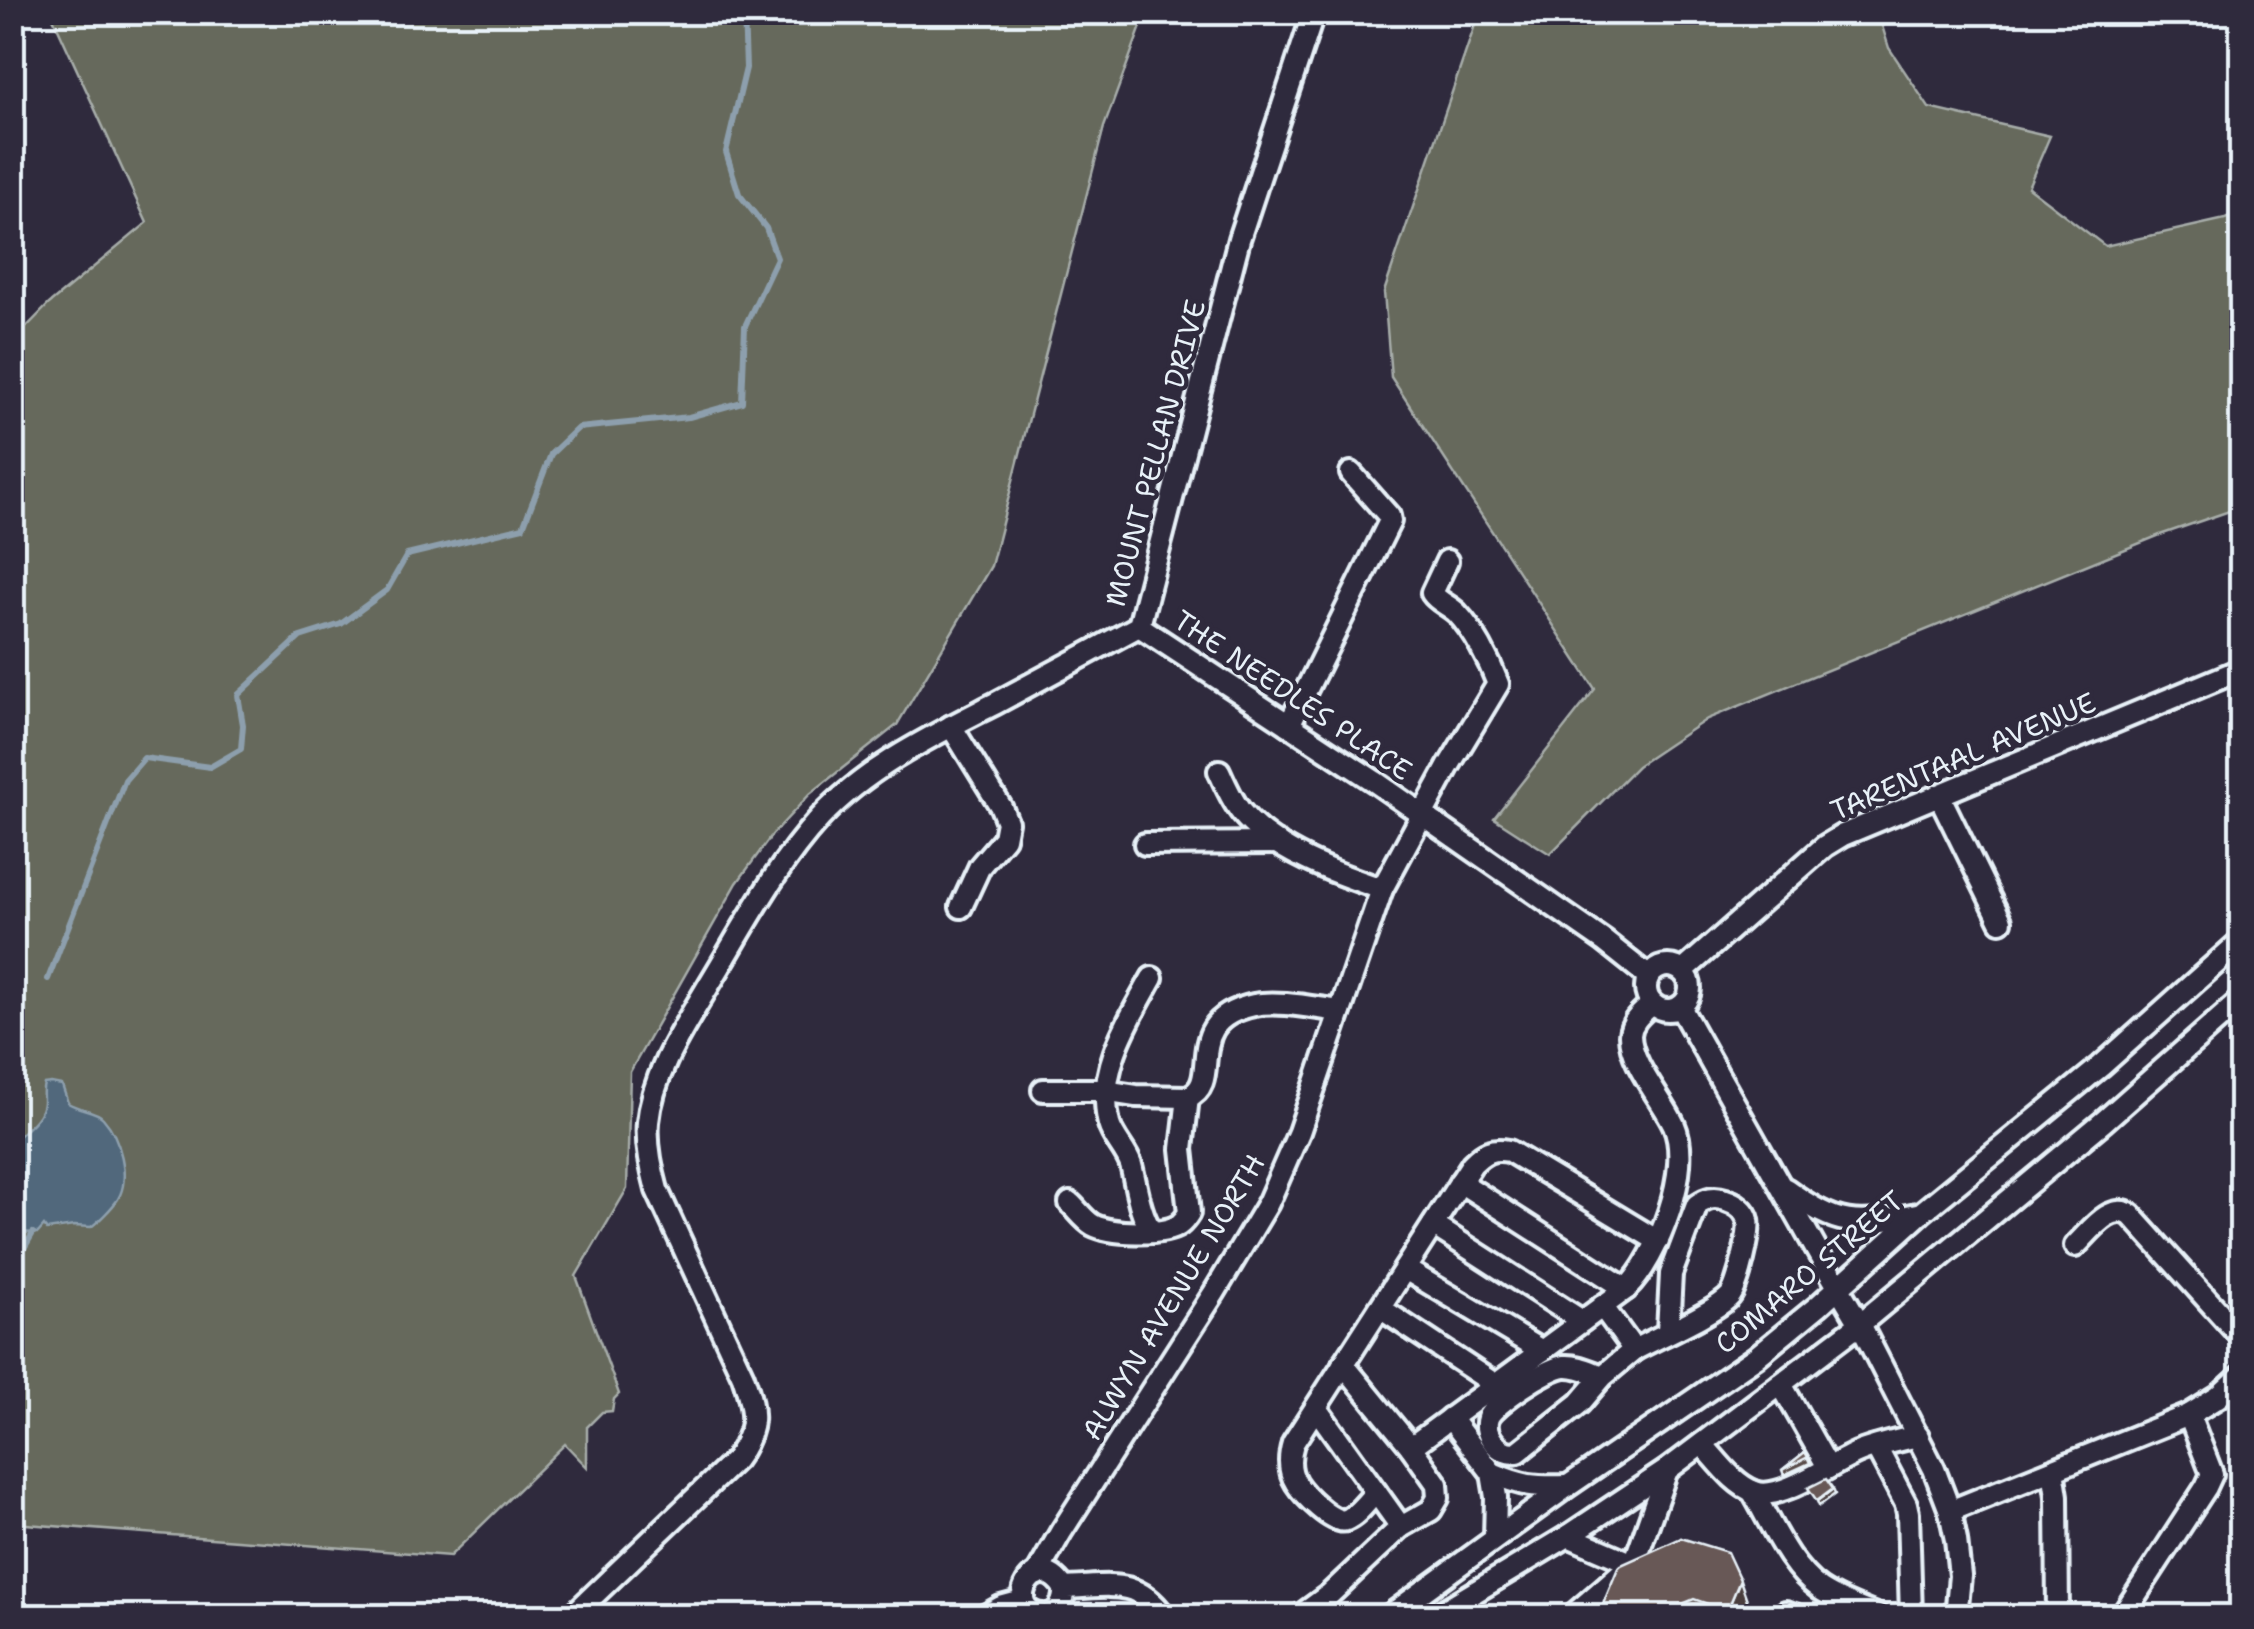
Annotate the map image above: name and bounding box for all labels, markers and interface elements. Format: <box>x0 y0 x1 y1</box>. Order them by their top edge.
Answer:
street label: MOUNT PELLAN DRIVE <box>1096 295 1214 611</box>
street label: THE NEEDLES PLACE <box>1166 601 1420 789</box>
street label: TARENTAAL AVENUE <box>1825 683 2101 829</box>
street label: ALWYN AVENUE NORTH <box>1072 1147 1274 1447</box>
street label: COMARO STREET <box>1707 1182 1911 1362</box>

